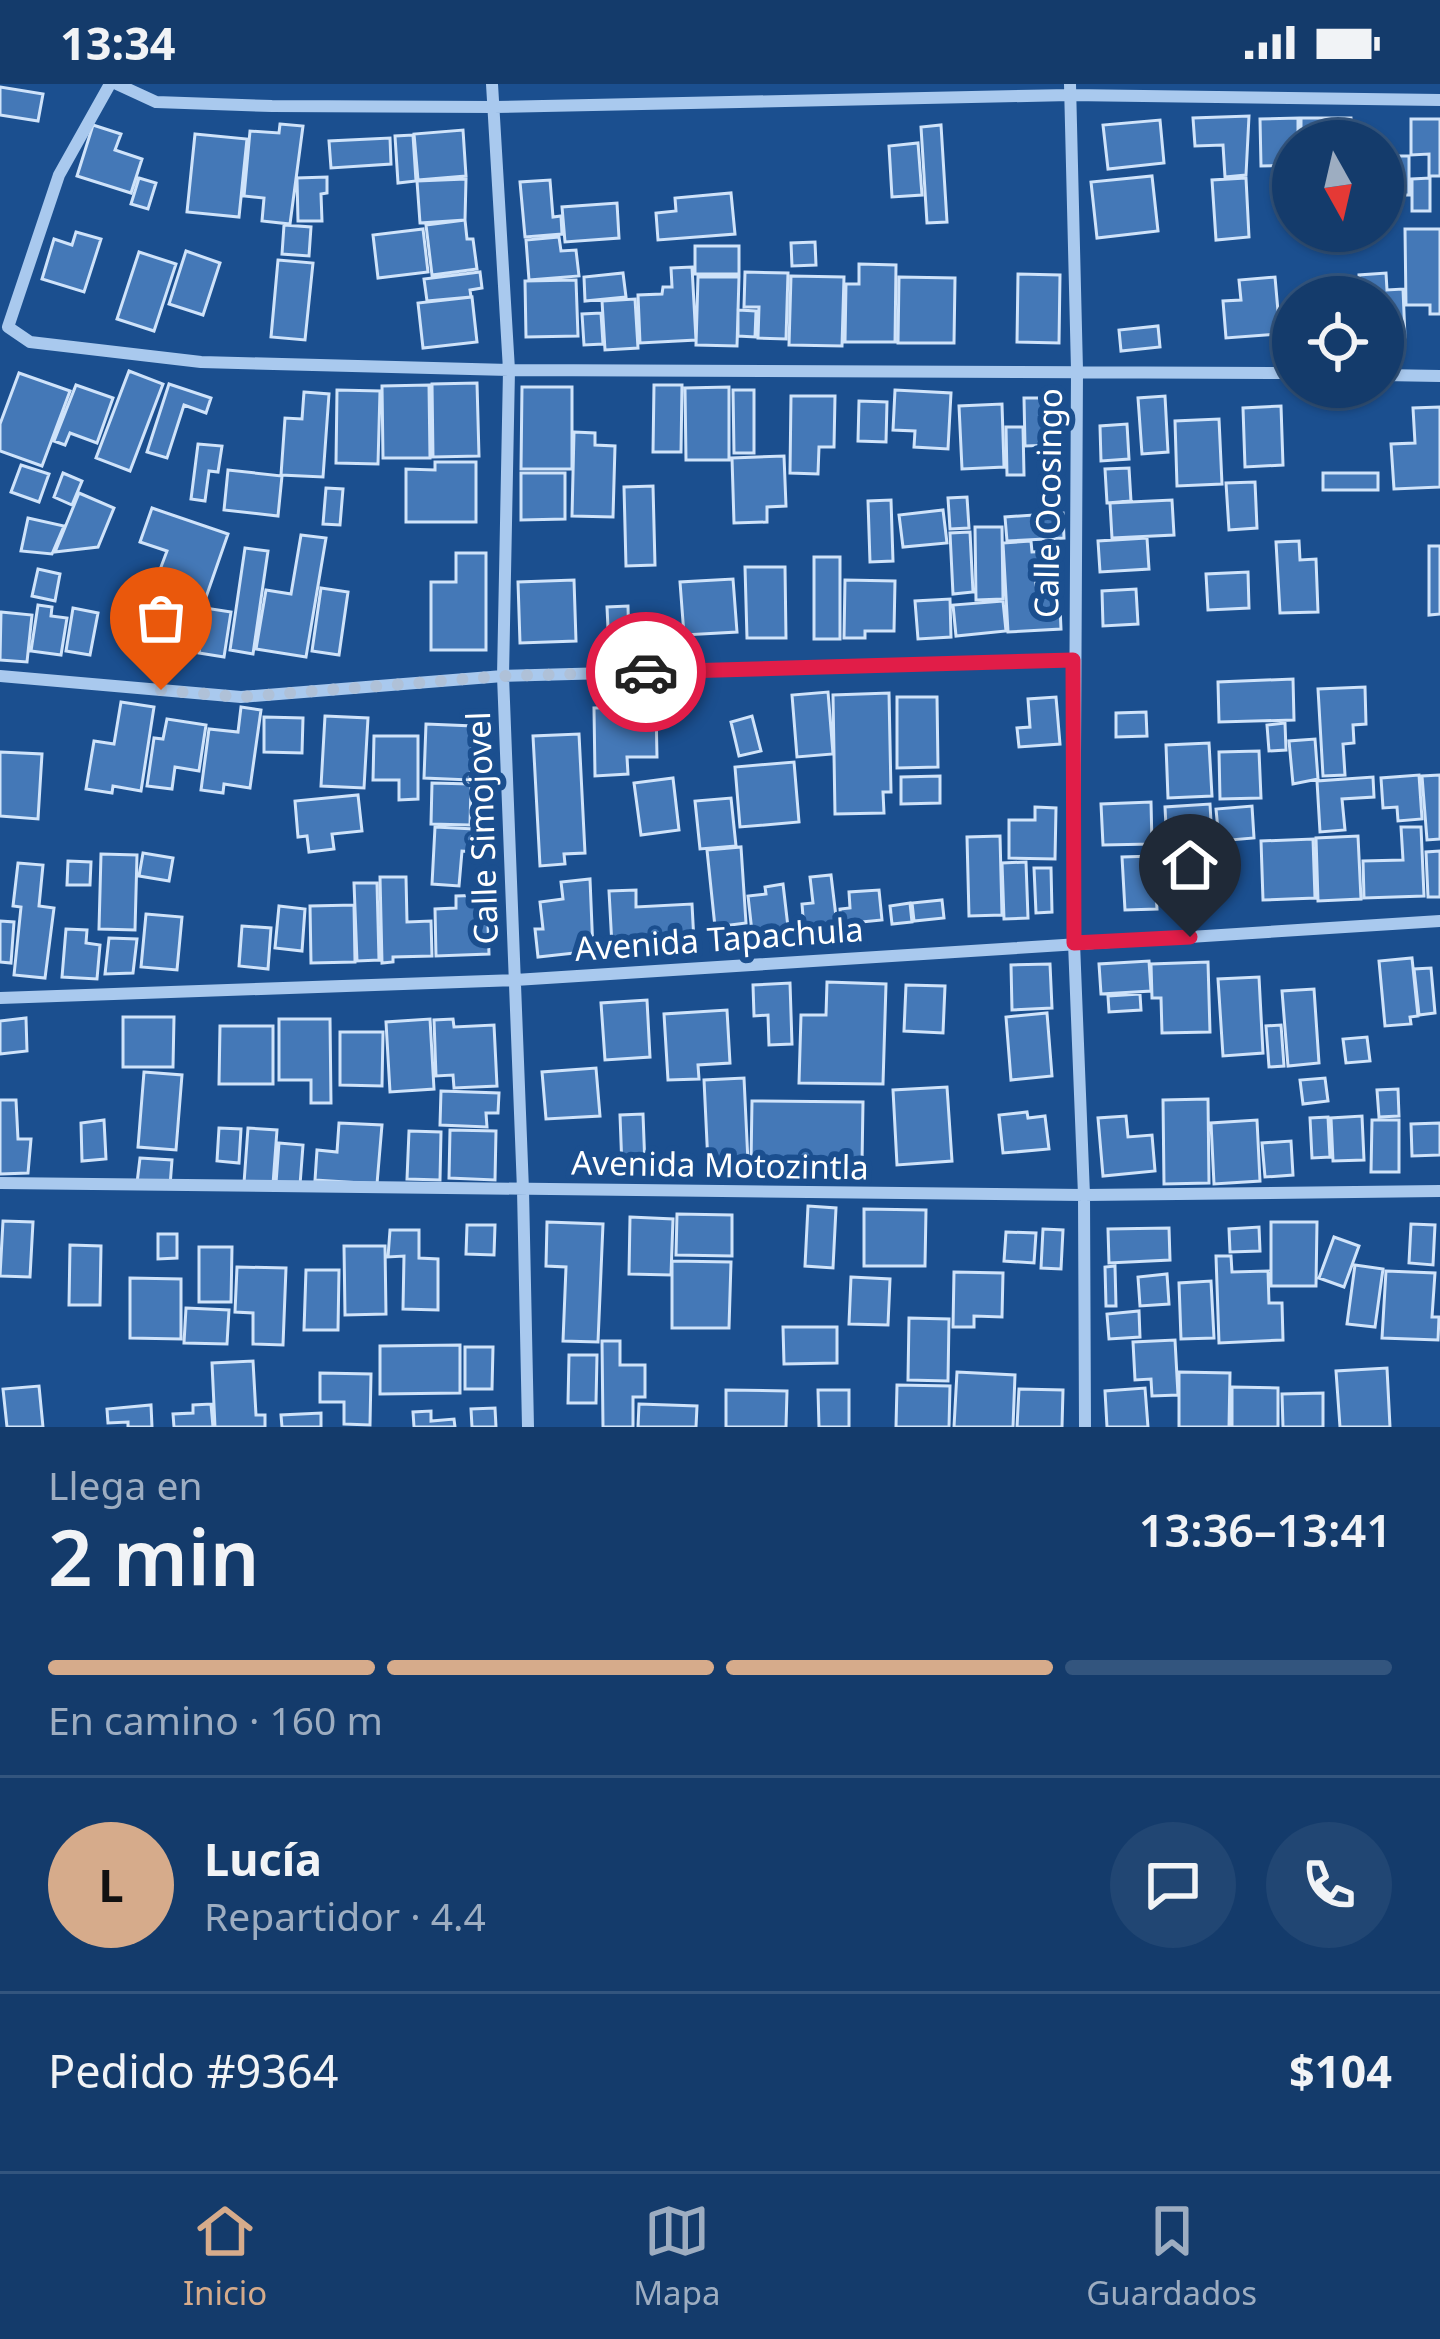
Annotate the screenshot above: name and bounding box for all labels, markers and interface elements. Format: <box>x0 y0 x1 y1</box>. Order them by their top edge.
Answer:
text: 13:34 <box>60 12 176 73</box>
north arrow <box>1272 120 1404 252</box>
map controls <box>1272 120 1404 408</box>
button: locate <box>1272 276 1404 408</box>
street label: Calle Ocosingo <box>1023 388 1072 618</box>
pin <box>110 567 212 690</box>
icon: bag <box>128 585 194 651</box>
courier <box>586 612 706 732</box>
icon: car <box>613 639 679 705</box>
street label: Calle Simojovel <box>455 711 508 945</box>
pin <box>1139 814 1241 937</box>
icon: home <box>1157 832 1223 898</box>
street label: Avenida Tapachula <box>573 906 865 971</box>
street label: Avenida Motozintla <box>571 1139 869 1190</box>
text: Llega en <box>48 1458 203 1511</box>
text: 13:36–13:41 <box>1139 1499 1392 1560</box>
text: 2 min <box>48 1503 260 1609</box>
text: En camino · 160 m <box>48 1693 383 1746</box>
button: chat <box>1110 1822 1236 1948</box>
button: phone <box>1266 1822 1392 1948</box>
text: Lucía <box>204 1828 322 1889</box>
text: L <box>98 1854 124 1915</box>
text: Repartidor · 4.4 <box>204 1889 486 1942</box>
text: Pedido #9364 <box>48 2040 339 2101</box>
text: $104 <box>1289 2040 1392 2101</box>
tab: Inicio <box>183 2198 267 2315</box>
tab: Mapa <box>633 2198 720 2315</box>
tab: Guardados <box>1086 2198 1257 2315</box>

